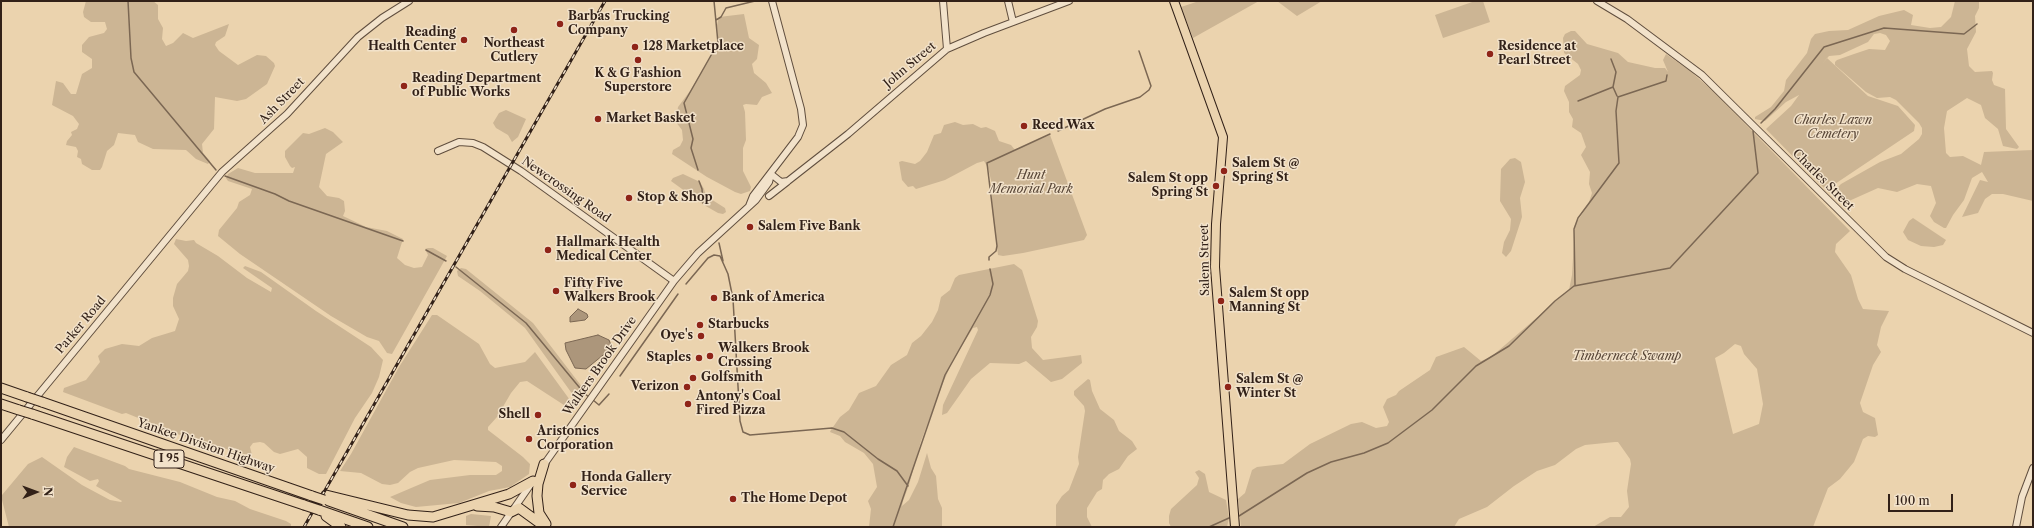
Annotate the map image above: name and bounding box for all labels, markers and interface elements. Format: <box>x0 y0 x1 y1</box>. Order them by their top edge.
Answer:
place label: Barbas Trucking Company <box>568 10 669 38</box>
marker: Barbas Trucking Company <box>555 19 565 29</box>
marker: Northeast Cutlery <box>509 25 519 35</box>
place label: Reading Health Center <box>368 26 456 54</box>
marker: Reading Health Center <box>459 35 469 45</box>
place label: Northeast Cutlery <box>483 37 545 65</box>
street label: John Street <box>881 39 939 91</box>
place label: 128 Marketplace <box>643 40 744 54</box>
place label: Residence at Pearl Street <box>1498 40 1576 68</box>
marker: 128 Marketplace <box>630 42 640 52</box>
marker: Residence at Pearl Street <box>1485 49 1495 59</box>
marker: K & G Fashion Superstore <box>633 55 643 65</box>
place label: K & G Fashion Superstore <box>594 67 682 95</box>
place label: Reading Department of Public Works <box>412 72 541 100</box>
street label: Ash Street <box>256 75 308 127</box>
marker: Reading Department of Public Works <box>399 81 409 91</box>
place label: Market Basket <box>606 112 695 126</box>
marker: Market Basket <box>593 114 603 124</box>
park label: Charles Lawn Cemetery <box>1794 114 1872 142</box>
place label: Reed Wax <box>1032 119 1095 133</box>
marker: Reed Wax <box>1019 121 1029 131</box>
street label: Charles Street <box>1789 146 1857 214</box>
street label: Newcrossing Road <box>519 154 613 226</box>
place label: Salem St @ Spring St <box>1232 157 1299 185</box>
marker: Salem St @ Spring St <box>1219 166 1229 176</box>
park label: Hunt Memorial Park <box>989 169 1073 197</box>
place label: Salem St opp Spring St <box>1128 172 1208 200</box>
marker: Salem St opp Spring St <box>1211 181 1221 191</box>
place label: Stop & Shop <box>637 191 713 205</box>
marker: Stop & Shop <box>624 193 634 203</box>
place label: Salem Five Bank <box>758 220 860 234</box>
marker: Salem Five Bank <box>745 222 755 232</box>
street label: Salem Street <box>1197 224 1213 296</box>
place label: Hallmark Health Medical Center <box>556 236 660 264</box>
marker: Hallmark Health Medical Center <box>543 245 553 255</box>
place label: Fifty Five Walkers Brook <box>564 277 655 305</box>
marker: Fifty Five Walkers Brook <box>551 286 561 296</box>
place label: Salem St opp Manning St <box>1229 287 1309 315</box>
place label: Bank of America <box>722 291 825 305</box>
street label: Parker Road <box>53 293 109 357</box>
marker: Bank of America <box>709 293 719 303</box>
marker: Salem St opp Manning St <box>1216 296 1226 306</box>
street label: Walkers Brook Drive <box>560 314 640 418</box>
place label: Starbucks <box>708 318 769 332</box>
marker: Starbucks <box>695 320 705 330</box>
place label: Oye's <box>660 329 693 343</box>
marker: Oye's <box>696 331 706 341</box>
place label: Walkers Brook Crossing <box>718 342 809 370</box>
park label: Timberneck Swamp <box>1573 350 1681 364</box>
place label: Staples <box>647 351 691 365</box>
marker: Walkers Brook Crossing <box>705 351 715 361</box>
marker: Staples <box>694 353 704 363</box>
place label: Golfsmith <box>701 371 763 385</box>
marker: Golfsmith <box>688 373 698 383</box>
place label: Salem St @ Winter St <box>1236 373 1303 401</box>
place label: Verizon <box>631 380 679 394</box>
marker: Verizon <box>682 382 692 392</box>
marker: Salem St @ Winter St <box>1223 382 1233 392</box>
place label: Antony's Coal Fired Pizza <box>696 390 781 418</box>
marker: Antony's Coal Fired Pizza <box>683 399 693 409</box>
place label: Shell <box>498 408 530 422</box>
marker: Shell <box>533 410 543 420</box>
street label: Yankee Division Highway <box>135 416 277 476</box>
place label: Aristonics Corporation <box>537 425 613 453</box>
marker: Aristonics Corporation <box>524 434 534 444</box>
road number: I 95 <box>154 450 184 468</box>
place label: Honda Gallery Service <box>581 471 671 499</box>
north arrow <box>16 472 56 512</box>
marker: Honda Gallery Service <box>568 480 578 490</box>
scale bar <box>1890 486 1955 512</box>
text: N <box>41 487 55 497</box>
place label: The Home Depot <box>741 492 847 506</box>
text: 100 m <box>1895 493 1930 508</box>
marker: The Home Depot <box>728 494 738 504</box>

